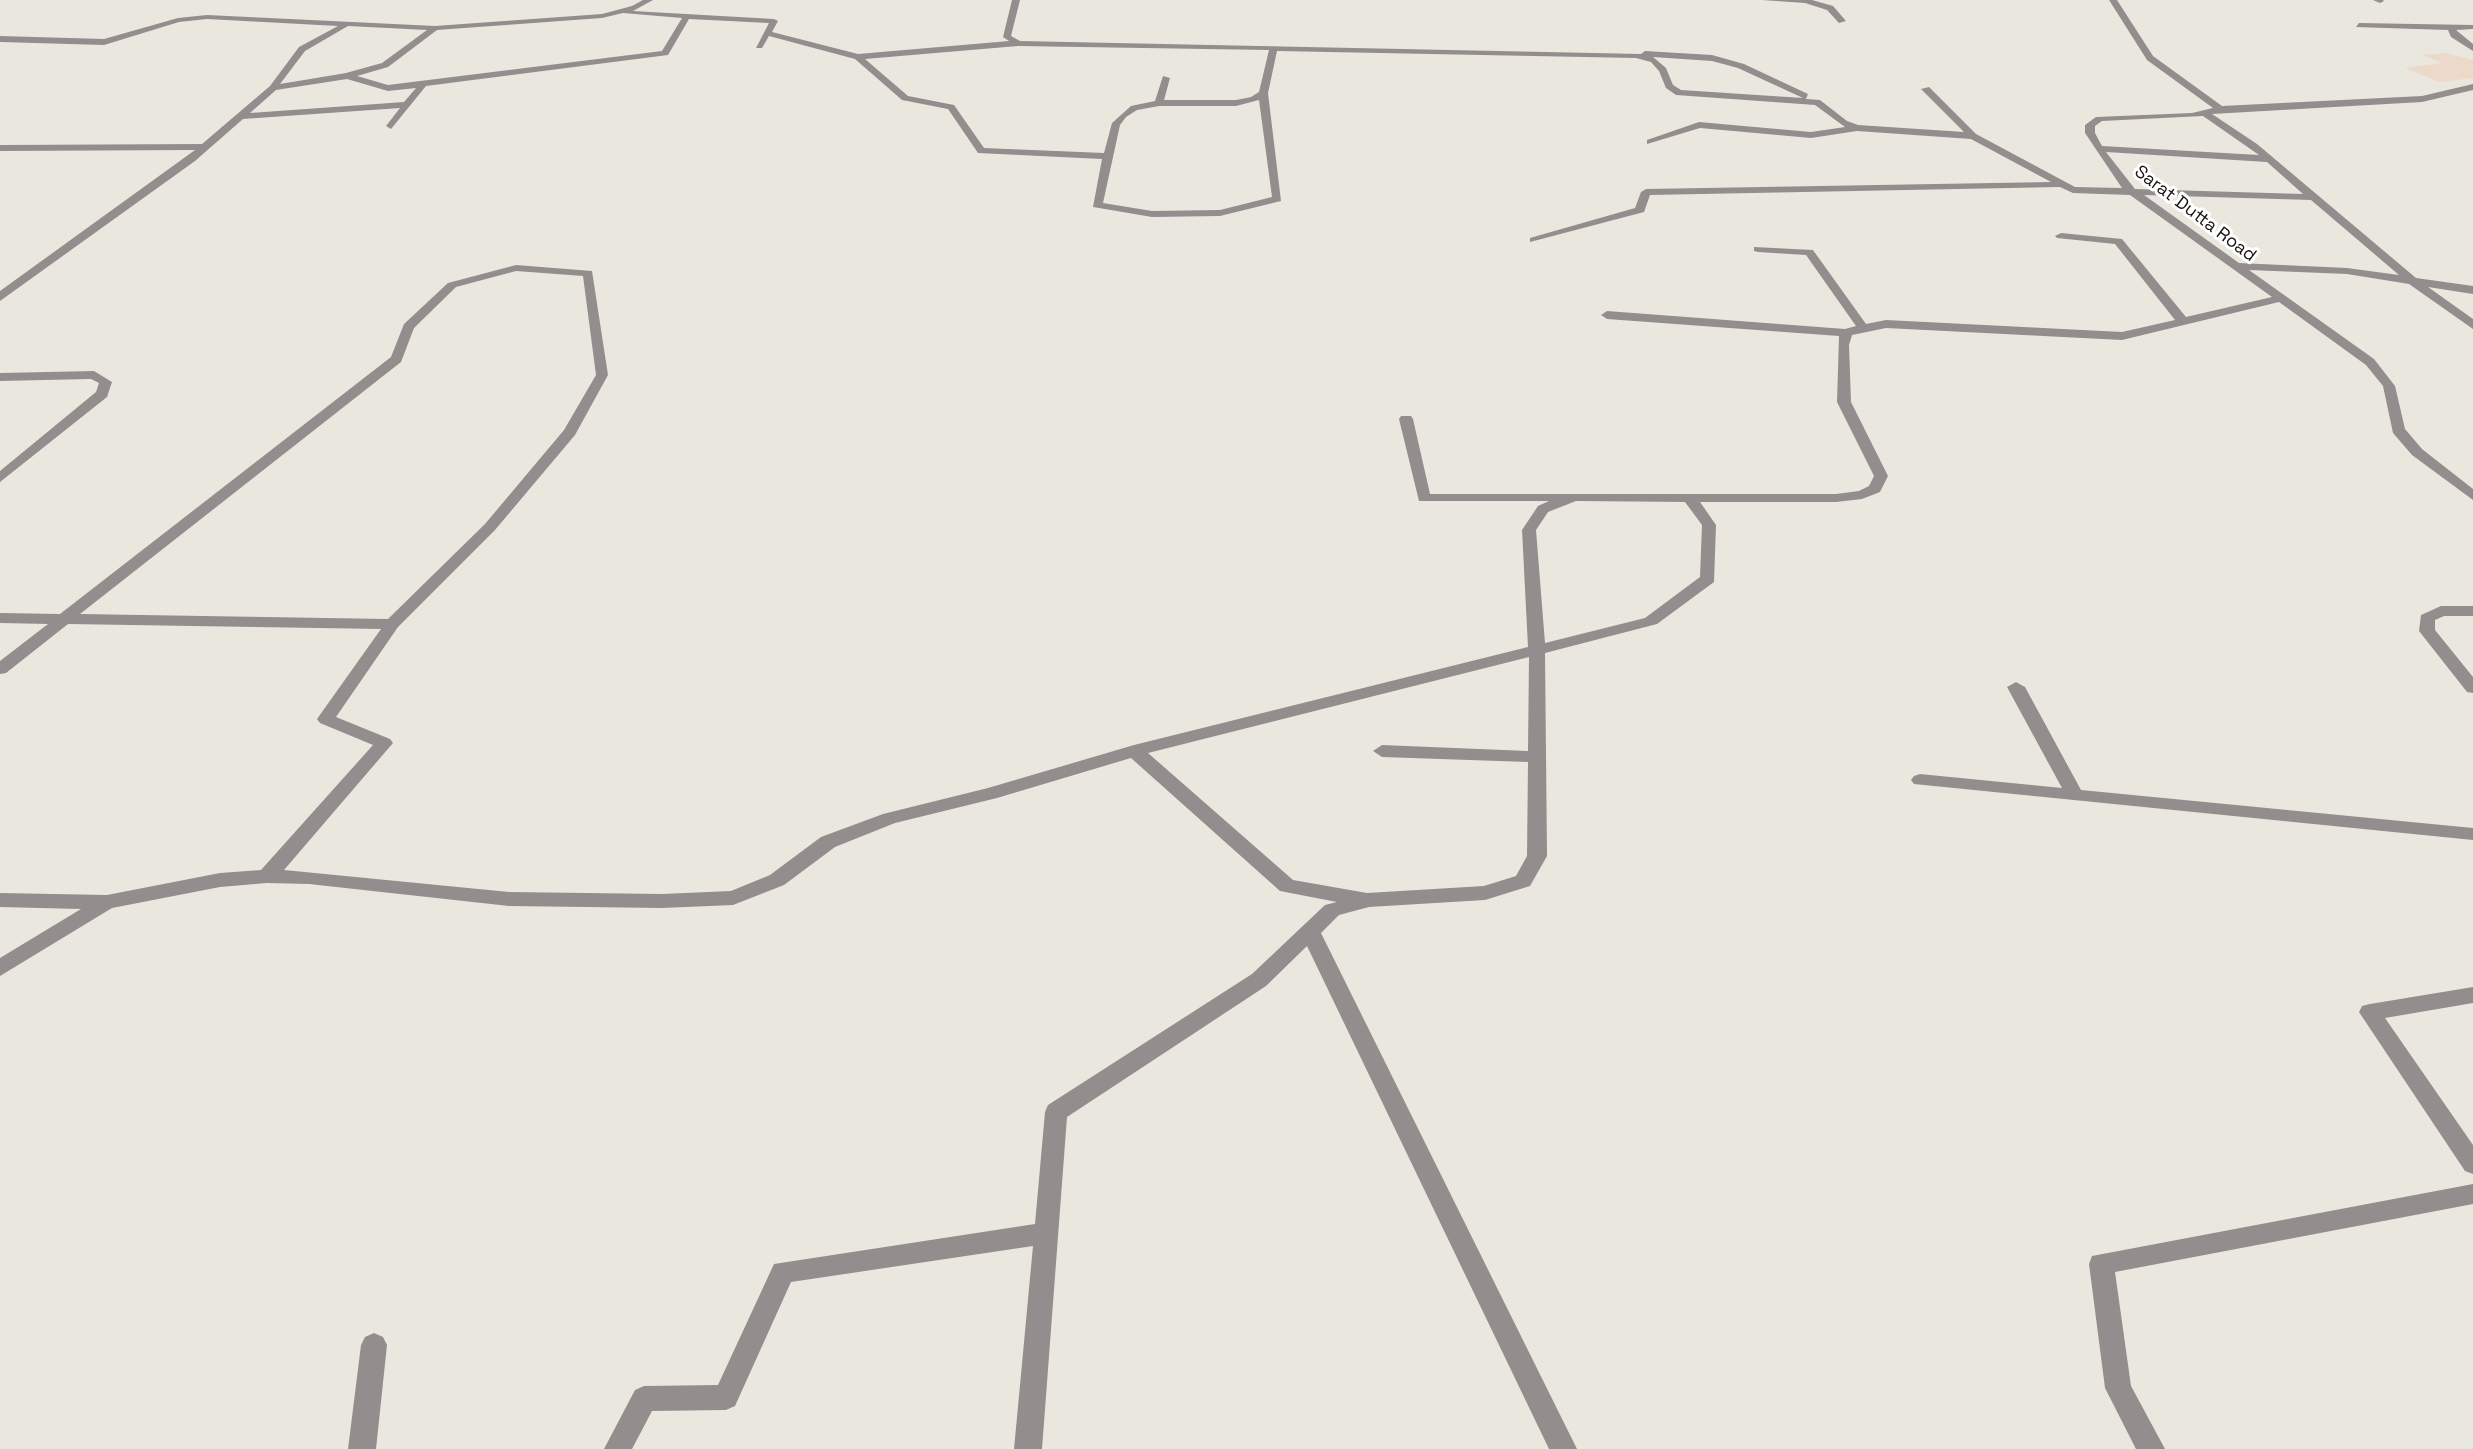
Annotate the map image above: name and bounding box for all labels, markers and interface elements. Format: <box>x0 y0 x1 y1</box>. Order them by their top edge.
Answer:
street label: Sarat Dutta Road <box>2130 161 2260 267</box>

